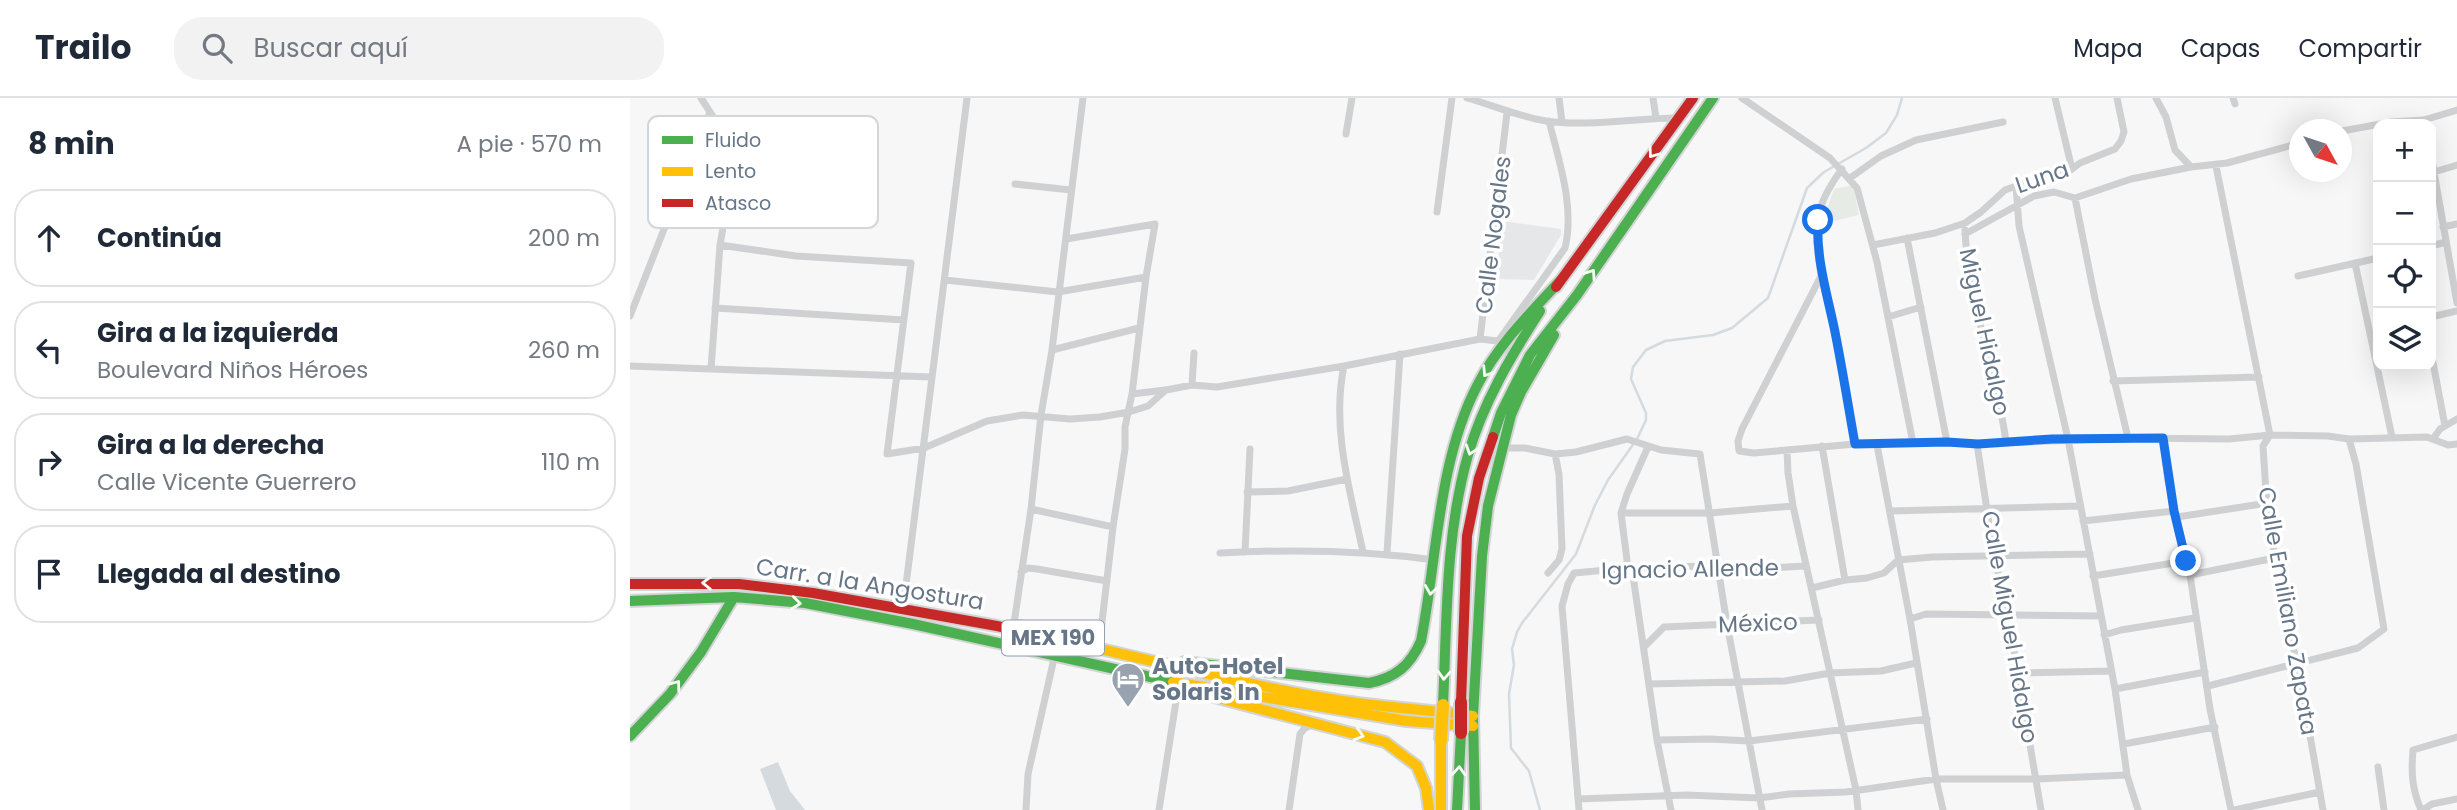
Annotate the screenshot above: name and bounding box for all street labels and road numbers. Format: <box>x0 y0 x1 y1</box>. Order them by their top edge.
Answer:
street label: Luna <box>2011 153 2073 201</box>
street label: Calle Nogales <box>1467 154 1519 316</box>
street label: Miguel Hidalgo <box>1952 245 2018 419</box>
street label: Calle Emiliano Zapata <box>2250 484 2326 738</box>
street label: Calle Miguel Hidalgo <box>1974 508 2046 746</box>
street label: Carr. a la Angostura <box>754 550 986 618</box>
street label: Ignacio Allende <box>1601 551 1779 587</box>
street label: México <box>1718 606 1798 640</box>
road number: MEX 190 <box>1002 620 1104 656</box>

